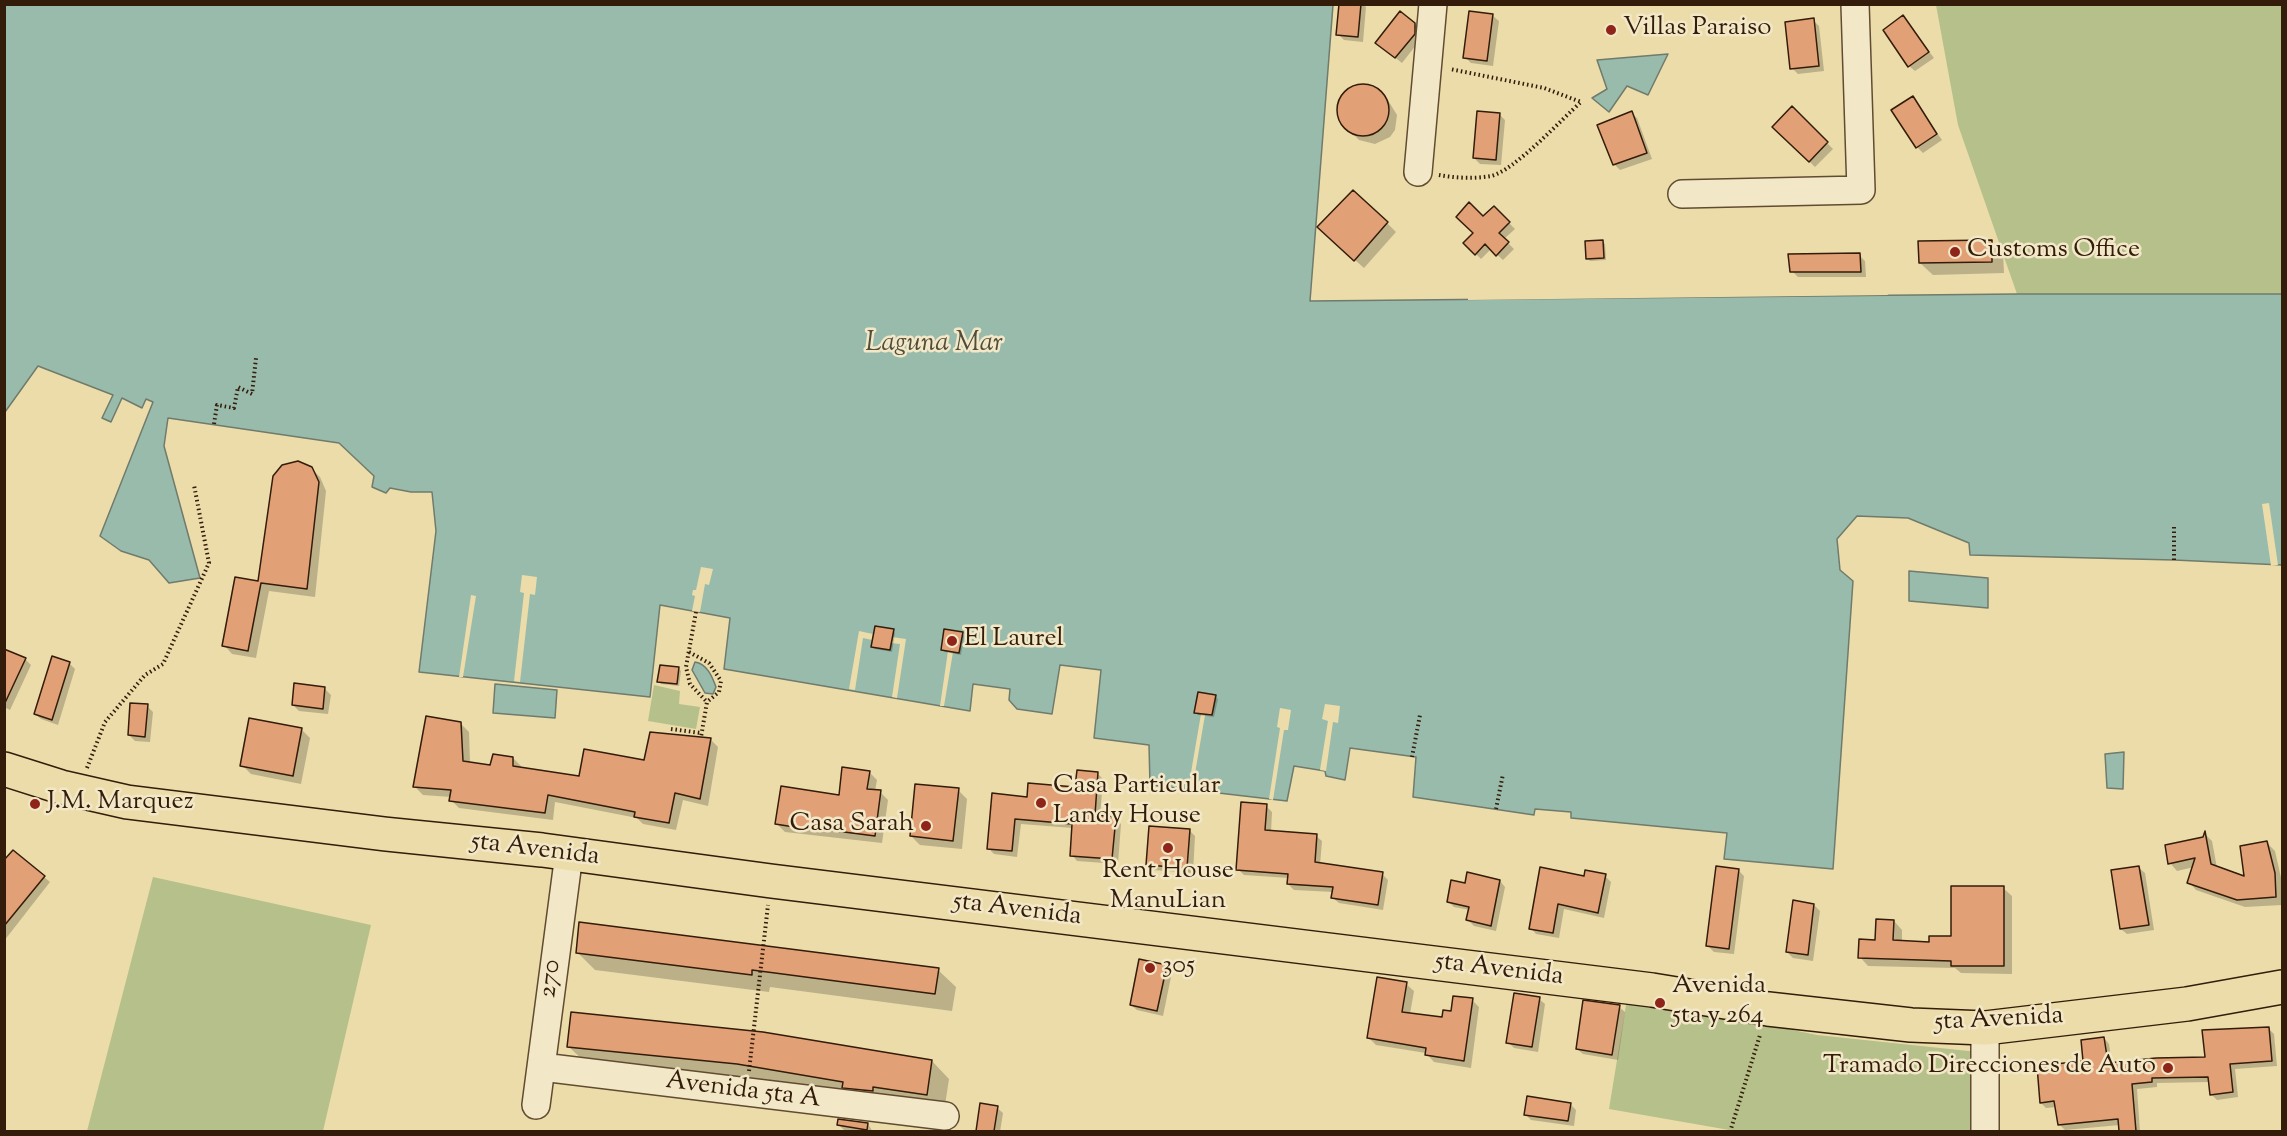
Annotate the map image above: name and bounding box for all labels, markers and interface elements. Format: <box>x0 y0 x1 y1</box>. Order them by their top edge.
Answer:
place label: Villas Paraiso <box>1623 14 1772 46</box>
marker: Villas Paraiso <box>1604 23 1618 37</box>
place label: Customs Office <box>1967 236 2140 268</box>
marker: Customs Office <box>1948 245 1962 259</box>
water label: Laguna Mar <box>865 329 1003 361</box>
place label: El Laurel <box>964 625 1064 657</box>
marker: El Laurel <box>945 634 959 648</box>
place label: Casa Particular Landy House <box>1053 772 1220 834</box>
place label: J.M. Marquez <box>47 788 194 820</box>
marker: Casa Particular Landy House <box>1034 796 1048 810</box>
marker: J.M. Marquez <box>28 797 42 811</box>
place label: Casa Sarah <box>790 810 914 842</box>
marker: Casa Sarah <box>919 819 933 833</box>
street label: 5ta Avenida <box>469 828 601 874</box>
marker: Rent House ManuLian <box>1161 841 1175 855</box>
place label: Rent House ManuLian <box>1102 857 1234 918</box>
street label: 5ta Avenida <box>951 888 1083 934</box>
street label: 5ta Avenida <box>1433 948 1565 994</box>
place label: 305 <box>1162 952 1195 984</box>
street label: 270 <box>534 958 570 1000</box>
marker: 305 <box>1143 961 1157 975</box>
place label: Avenida 5ta y 264 <box>1672 972 1766 1034</box>
marker: Avenida 5ta y 264 <box>1653 996 1667 1010</box>
street label: 5ta Avenida <box>1934 1002 2064 1040</box>
place label: Tramado Direcciones de Auto <box>1823 1052 2156 1084</box>
marker: Tramado Direcciones de Auto <box>2161 1061 2175 1075</box>
street label: Avenida 5ta A <box>664 1067 822 1117</box>

